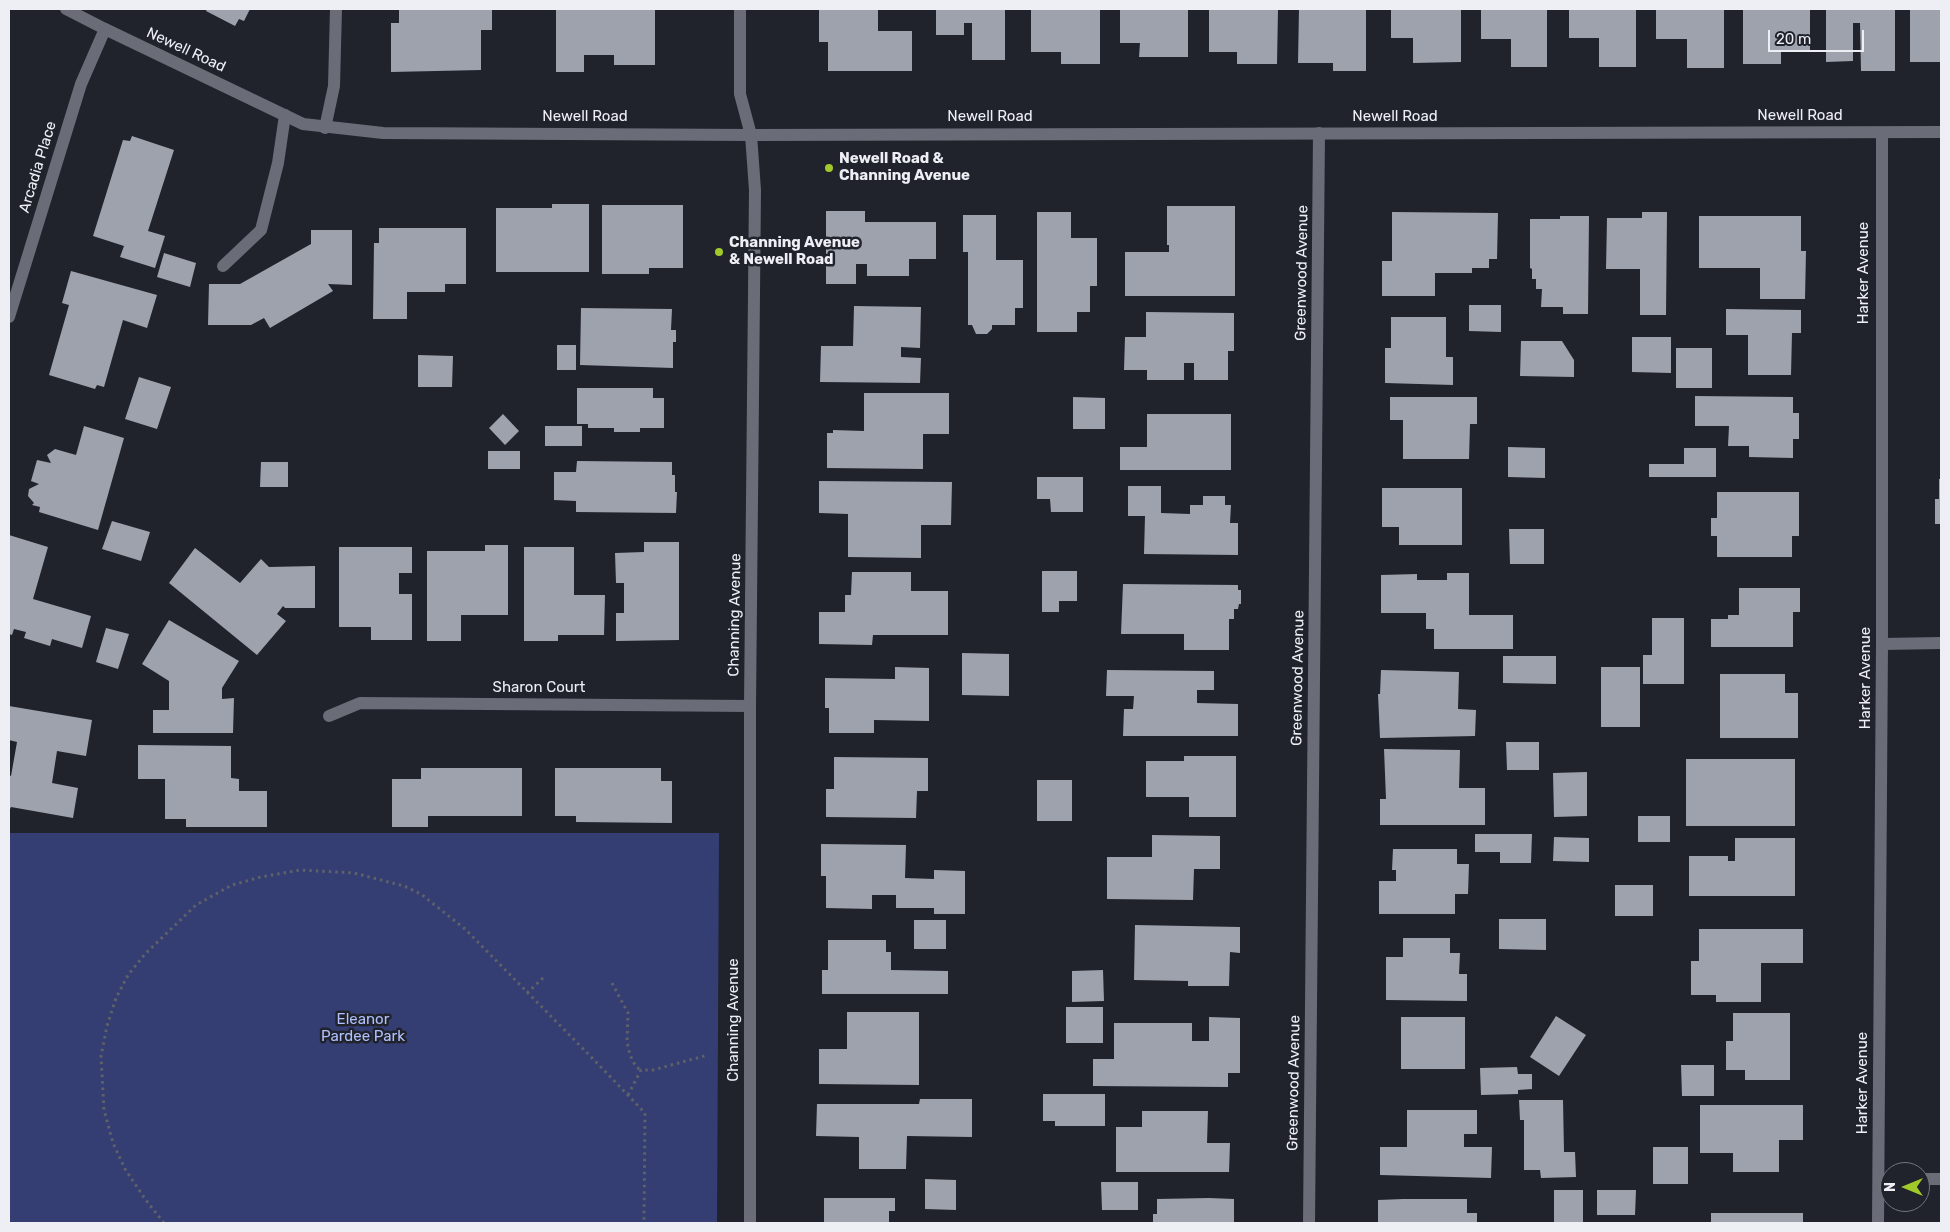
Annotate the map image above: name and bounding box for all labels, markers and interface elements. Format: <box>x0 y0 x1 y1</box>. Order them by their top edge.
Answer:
scale bar <box>1770 20 1866 52</box>
street label: Newell Road <box>144 24 228 76</box>
text: 20 m <box>1776 30 1811 48</box>
street label: Newell Road <box>1757 107 1843 125</box>
street label: Newell Road <box>542 108 628 126</box>
street label: Newell Road <box>947 108 1033 126</box>
street label: Newell Road <box>1352 108 1438 126</box>
street label: Arcadia Place <box>16 119 60 215</box>
place label: Newell Road & Channing Avenue <box>839 150 970 185</box>
marker: Newell Road & Channing Avenue <box>823 162 835 174</box>
street label: Greenwood Avenue <box>1292 205 1312 341</box>
street label: Harker Avenue <box>1855 222 1873 324</box>
place label: Channing Avenue & Newell Road <box>729 234 860 269</box>
marker: Channing Avenue & Newell Road <box>713 246 725 258</box>
street label: Channing Avenue <box>725 553 745 677</box>
street label: Greenwood Avenue <box>1288 610 1308 746</box>
street label: Harker Avenue <box>1857 627 1875 729</box>
street label: Sharon Court <box>493 679 585 697</box>
street label: Channing Avenue <box>725 958 743 1082</box>
park label: Eleanor Pardee Park <box>321 1011 405 1046</box>
street label: Greenwood Avenue <box>1284 1015 1304 1151</box>
street label: Harker Avenue <box>1854 1032 1872 1134</box>
north arrow <box>1880 1162 1930 1212</box>
text: N <box>1882 1182 1899 1192</box>

